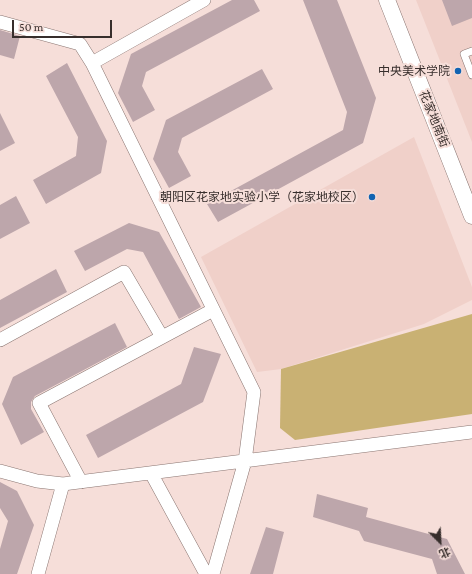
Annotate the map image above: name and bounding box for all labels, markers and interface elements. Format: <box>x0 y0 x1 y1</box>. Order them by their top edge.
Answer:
scale bar <box>14 12 114 38</box>
text: 50 m <box>19 20 43 34</box>
place label: 中央美术学院 <box>378 64 450 78</box>
marker: 中央美术学院 <box>453 66 463 76</box>
street label: 花家地南街 <box>416 88 452 150</box>
place label: 朝阳区花家地实验小学（花家地校区） <box>160 190 364 204</box>
marker: 朝阳区花家地实验小学（花家地校区） <box>367 192 377 202</box>
north arrow <box>420 522 460 562</box>
text: 北 <box>437 545 452 561</box>

